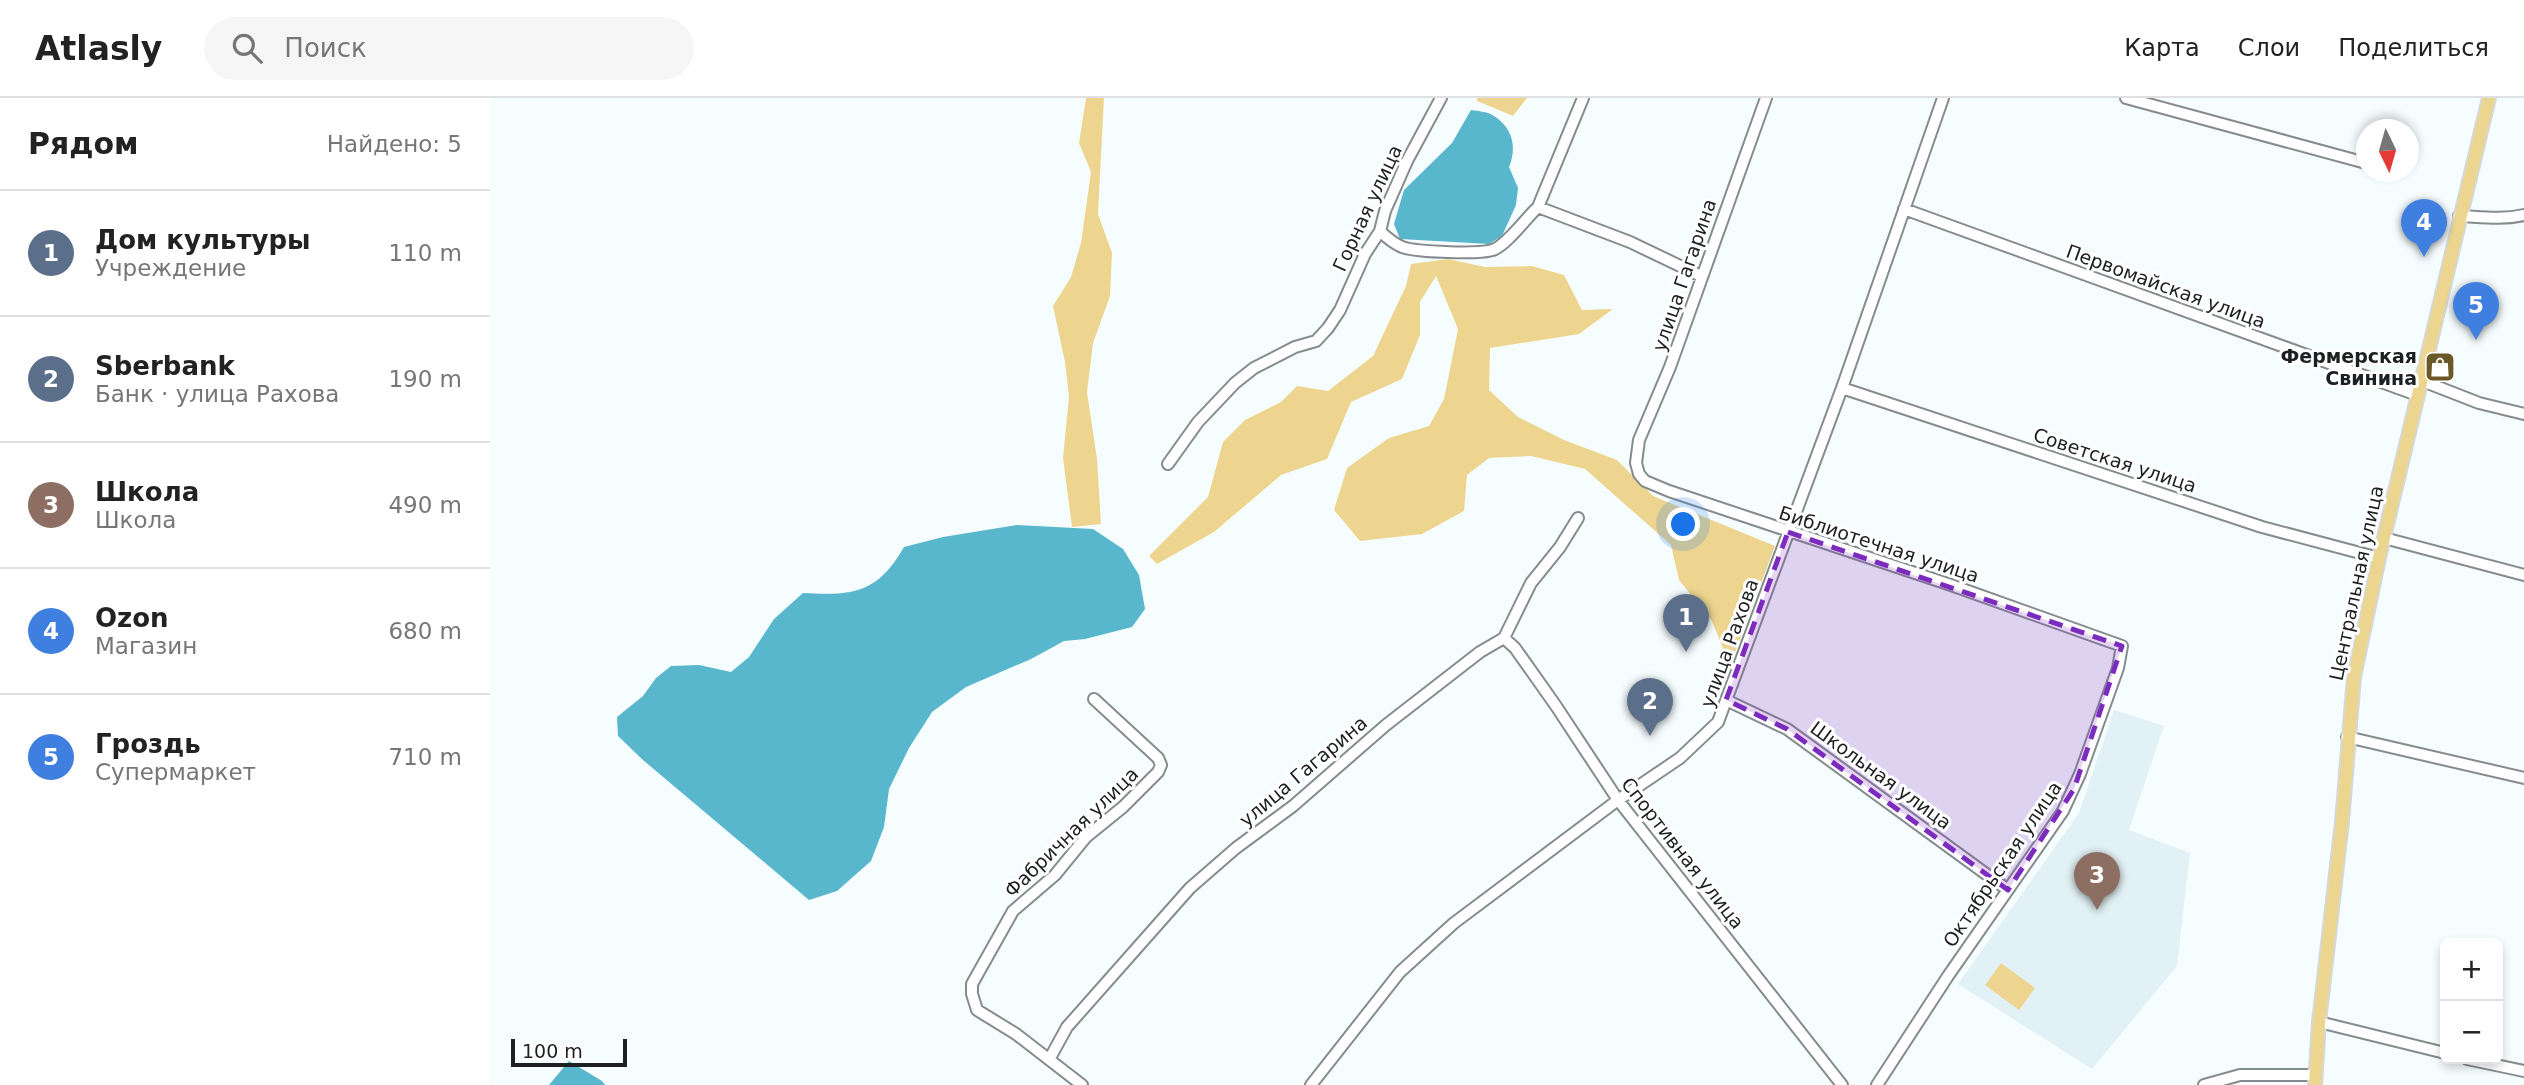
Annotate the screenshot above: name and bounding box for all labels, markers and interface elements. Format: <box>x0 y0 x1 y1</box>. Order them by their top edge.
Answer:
search box <box>204 17 694 80</box>
text: Atlasly <box>35 29 162 68</box>
icon: search <box>228 29 266 67</box>
text: Поиск <box>284 33 367 63</box>
text: Карта <box>2124 34 2200 62</box>
text: Слои <box>2238 34 2300 62</box>
text: Поделиться <box>2338 34 2489 62</box>
north arrow <box>2356 119 2419 182</box>
text: Рядом <box>28 126 139 161</box>
text: Найдено: 5 <box>327 131 462 157</box>
street label: Горная улица <box>1328 141 1406 275</box>
street label: улица Гагарина <box>1648 196 1720 354</box>
pin: 4 <box>2401 199 2447 257</box>
text: Дом культуры <box>95 225 311 255</box>
text: 1 <box>43 240 59 266</box>
text: 110 m <box>388 240 462 266</box>
street label: Первомайская улица <box>2063 240 2269 332</box>
text: Учреждение <box>95 255 246 281</box>
pin: 5 <box>2453 282 2499 340</box>
place label: Фермерская Свинина <box>2280 345 2417 389</box>
shop icon: Фермерская Свинина <box>2423 350 2457 384</box>
text: Sberbank <box>95 351 235 381</box>
text: 2 <box>43 366 59 392</box>
text: 190 m <box>388 366 462 392</box>
text: Банк · улица Рахова <box>95 381 339 407</box>
street label: Советская улица <box>2031 423 2199 497</box>
text: Школа <box>95 477 199 507</box>
street label: Центральная улица <box>2325 483 2387 683</box>
text: 3 <box>43 492 59 518</box>
text: 490 m <box>388 492 462 518</box>
street label: Библиотечная улица <box>1776 501 1982 587</box>
text: Школа <box>95 507 176 533</box>
your location <box>1666 507 1700 541</box>
street label: улица Рахова <box>1696 576 1762 710</box>
pin: 1 <box>1663 594 1709 652</box>
text: Ozon <box>95 603 169 633</box>
text: 4 <box>43 618 59 644</box>
text: 680 m <box>388 618 462 644</box>
text: Магазин <box>95 633 197 659</box>
pin: 2 <box>1627 678 1673 736</box>
street label: улица Гагарина <box>1235 711 1371 831</box>
street label: Школьная улица <box>1806 717 1956 833</box>
text: Гроздь <box>95 729 201 759</box>
text: 5 <box>43 744 59 770</box>
text: 710 m <box>388 744 462 770</box>
text: Супермаркет <box>95 759 256 785</box>
street label: Фабричная улица <box>1000 763 1142 901</box>
street label: Спортивная улица <box>1617 773 1749 933</box>
street label: Октябрьская улица <box>1938 777 2066 951</box>
pin: 3 <box>2074 852 2120 910</box>
map controls <box>2440 938 2503 1064</box>
button: + <box>2440 938 2503 1001</box>
button: − <box>2440 1001 2503 1064</box>
scale bar <box>511 1036 626 1068</box>
text: 100 m <box>522 1040 583 1062</box>

